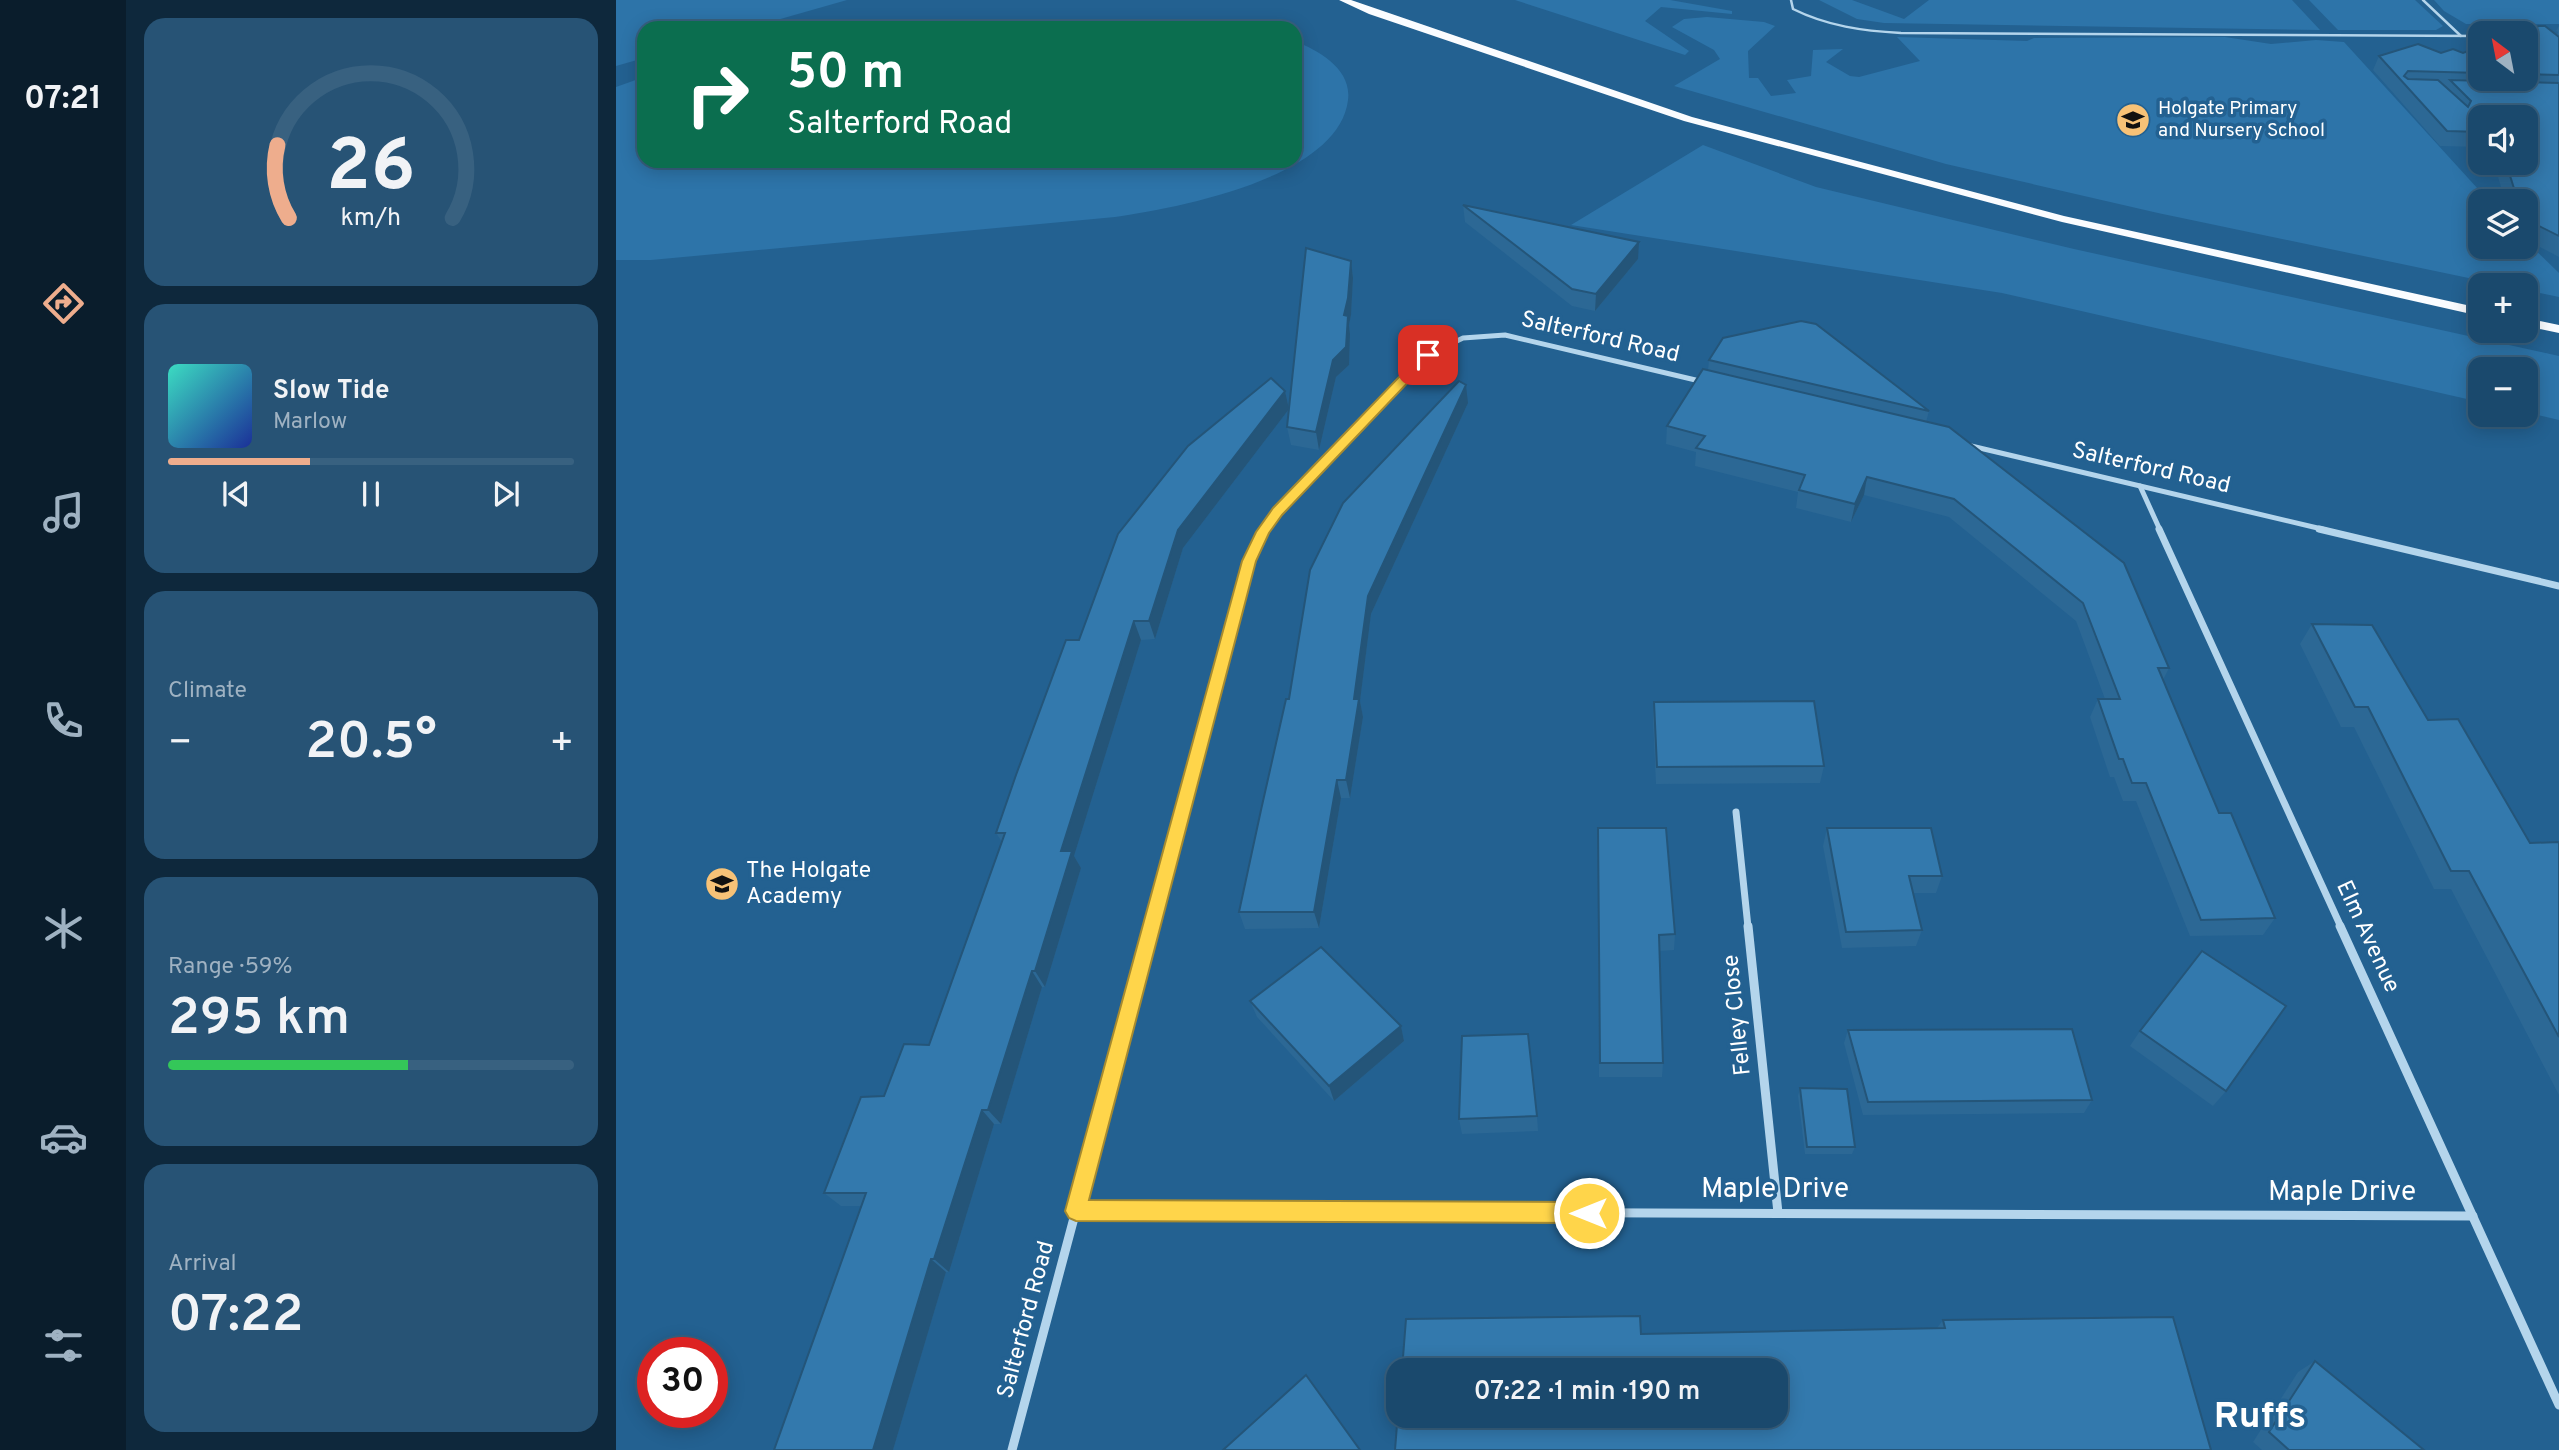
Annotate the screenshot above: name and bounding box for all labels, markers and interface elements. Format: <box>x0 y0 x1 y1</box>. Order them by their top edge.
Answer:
north arrow <box>2468 21 2538 91</box>
map controls <box>2468 21 2538 427</box>
text: 50 m <box>787 44 904 106</box>
icon: right <box>672 49 763 140</box>
text: 07:21 <box>24 80 102 120</box>
place label: Holgate Primary and Nursery School <box>2158 97 2325 143</box>
school or university icon: Holgate Primary and Nursery School <box>2114 101 2152 139</box>
text: Salterford Road <box>787 105 1012 145</box>
button: sound <box>2468 105 2538 175</box>
text: 26 <box>326 125 416 217</box>
button: layers <box>2468 189 2538 259</box>
text: km/h <box>341 203 401 235</box>
button: + <box>2468 273 2538 343</box>
icon: directions <box>39 279 88 328</box>
street label: Salterford Road <box>1518 306 1682 370</box>
pin <box>1398 325 1458 385</box>
icon: arrive <box>1409 336 1447 374</box>
button: − <box>2468 357 2538 427</box>
text: Slow Tide <box>273 375 390 408</box>
text: Marlow <box>273 408 347 437</box>
street label: Salterford Road <box>2069 437 2233 501</box>
icon: previous <box>217 475 255 513</box>
icon: pause <box>352 475 390 513</box>
icon: next <box>487 475 525 513</box>
icon: music <box>39 488 88 537</box>
text: Climate <box>168 677 247 706</box>
icon: phone <box>39 696 88 745</box>
text: 20.5° <box>305 711 437 777</box>
text: − <box>168 720 193 769</box>
text: + <box>549 720 574 769</box>
place label: The Holgate Academy <box>746 857 871 912</box>
school or university icon: The Holgate Academy <box>703 865 741 903</box>
street label: Elm Avenue <box>2328 876 2406 998</box>
icon: climate <box>39 904 88 953</box>
text: Range · 59% <box>168 953 293 982</box>
street label: Felley Close <box>1717 953 1759 1077</box>
text: 295 km <box>168 987 350 1053</box>
icon: car <box>39 1113 88 1162</box>
street label: Maple Drive <box>1701 1172 1849 1208</box>
street label: Maple Drive <box>2268 1175 2416 1211</box>
position arrow <box>1552 1176 1626 1250</box>
street label: Salterford Road <box>992 1238 1062 1402</box>
text: Arrival <box>168 1250 237 1279</box>
text: 07:22 <box>168 1284 304 1350</box>
icon: filters <box>39 1321 88 1370</box>
speed limit sign: 30 <box>637 1337 728 1428</box>
text: 07:22 · 1 min · 190 m <box>1474 1376 1700 1409</box>
district label: Ruffs <box>2214 1394 2306 1441</box>

